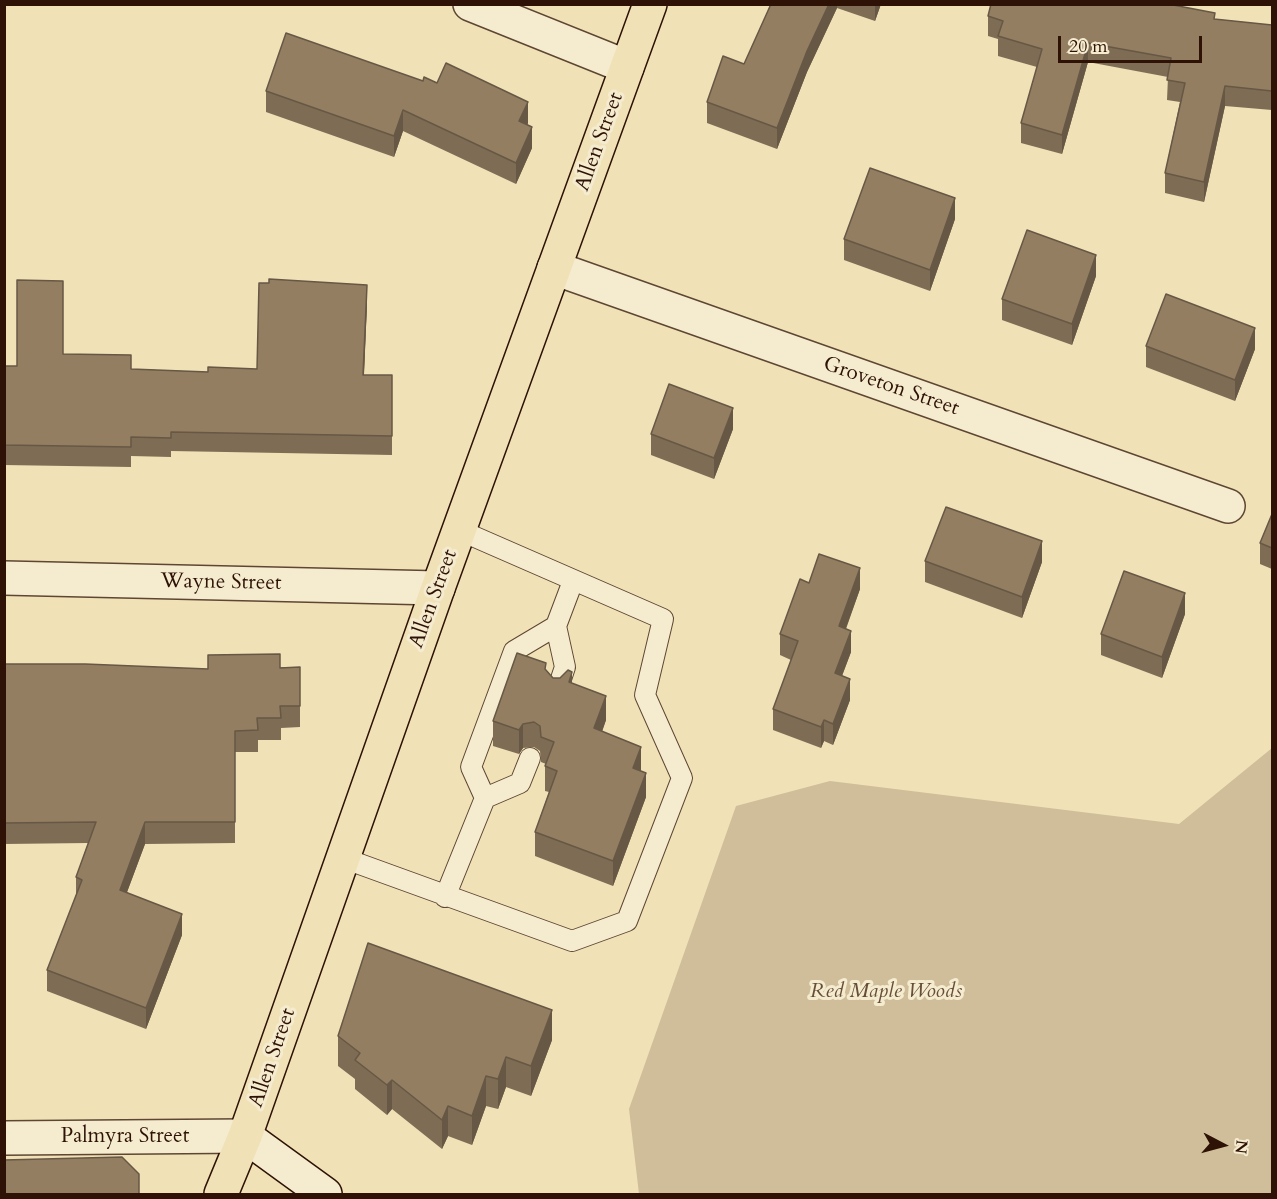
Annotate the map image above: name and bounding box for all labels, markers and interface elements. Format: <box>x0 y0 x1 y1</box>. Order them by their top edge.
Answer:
scale bar <box>1061 24 1205 62</box>
text: 20 m <box>1069 34 1108 59</box>
street label: Allen Street <box>571 89 629 195</box>
street label: Groveton Street <box>820 352 962 422</box>
street label: Allen Street <box>405 546 463 652</box>
street label: Wayne Street <box>160 569 282 597</box>
park label: Red Maple Woods <box>810 979 962 1005</box>
street label: Allen Street <box>244 1005 302 1111</box>
north arrow <box>1193 1115 1253 1175</box>
street label: Palmyra Street <box>61 1124 189 1150</box>
text: N <box>1229 1139 1253 1155</box>

